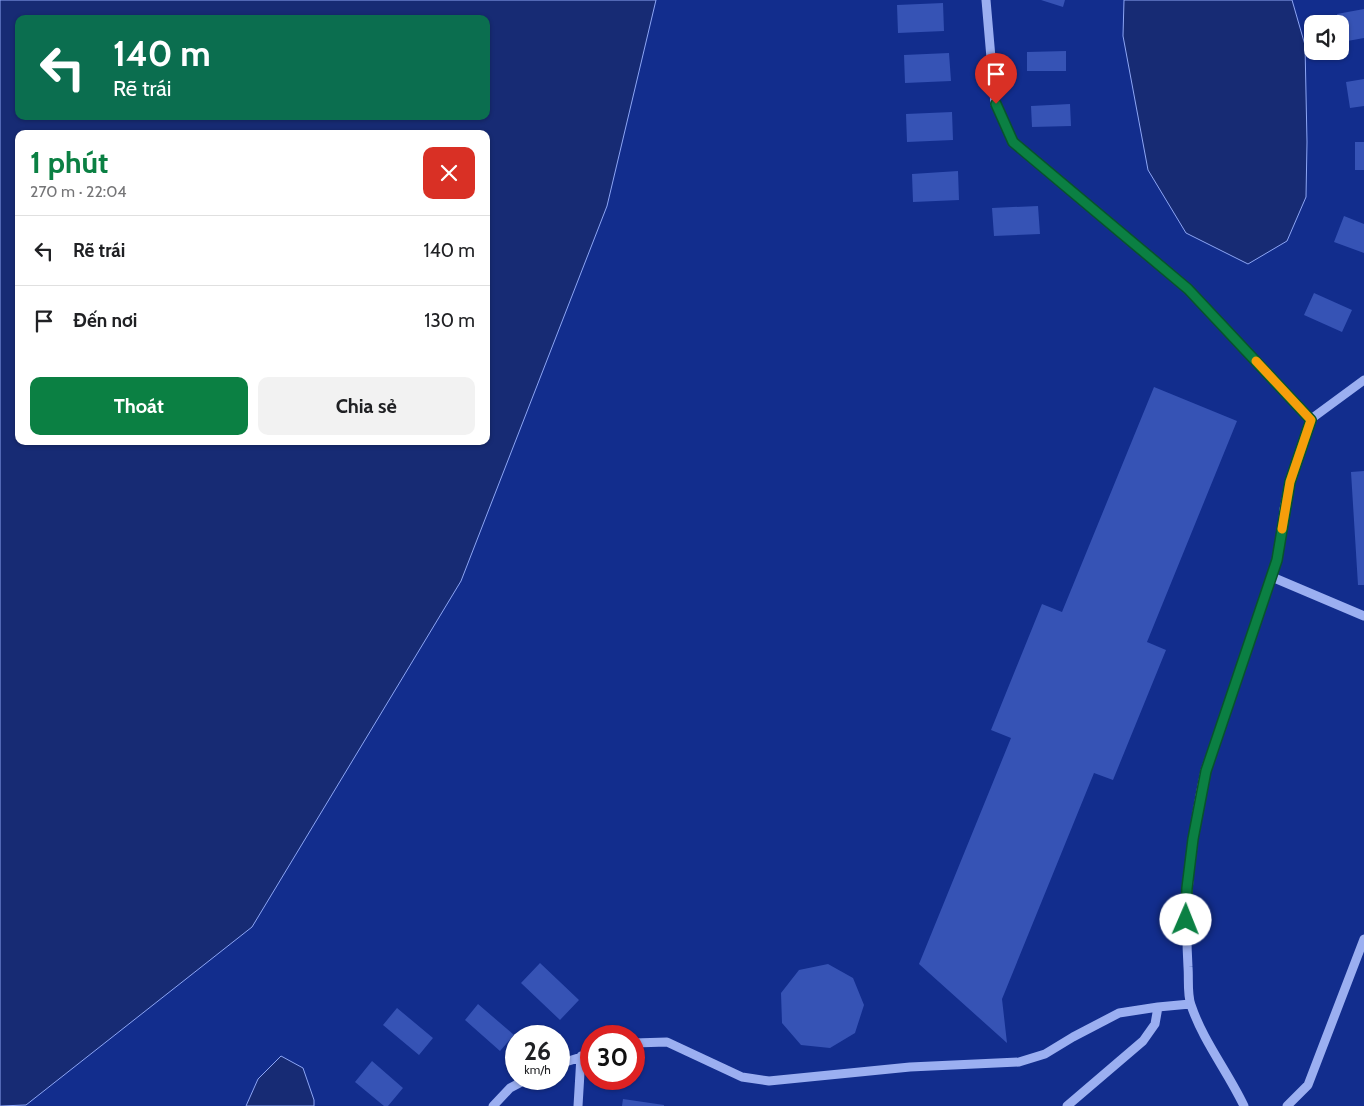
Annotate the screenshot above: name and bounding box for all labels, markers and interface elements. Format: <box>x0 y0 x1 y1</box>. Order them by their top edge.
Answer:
map controls <box>1304 15 1349 60</box>
button: sound <box>1304 15 1349 60</box>
text: 140 m <box>113 32 211 75</box>
icon: left <box>30 35 95 100</box>
pin <box>975 53 1017 104</box>
icon: arrive <box>982 60 1010 88</box>
text: Rẽ trái <box>113 75 172 102</box>
text: 1 phút <box>30 144 108 181</box>
button: close <box>423 147 475 199</box>
text: 270 m · 22:04 <box>30 182 127 201</box>
icon: left <box>30 237 58 265</box>
text: Rẽ trái <box>73 239 125 262</box>
text: 140 m <box>424 239 475 262</box>
icon: arrive <box>30 307 58 335</box>
text: Đến nơi <box>73 309 137 332</box>
text: 130 m <box>424 309 475 332</box>
button: Thoát <box>30 377 248 435</box>
button: Chia sẻ <box>258 377 475 435</box>
position arrow <box>1159 893 1211 945</box>
speed limit sign: 30 <box>580 1025 645 1090</box>
text: 26 <box>524 1036 551 1066</box>
text: km/h <box>524 1062 551 1077</box>

